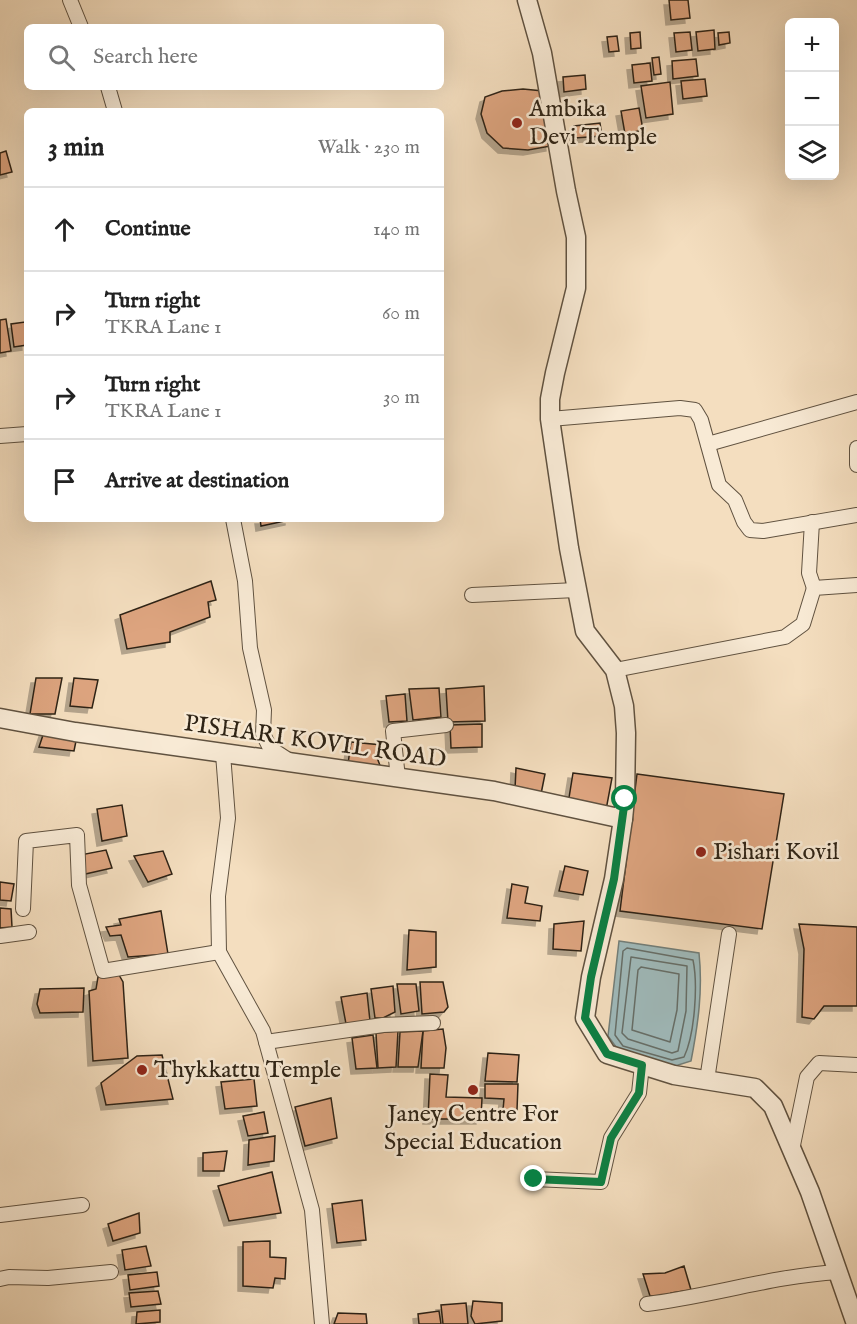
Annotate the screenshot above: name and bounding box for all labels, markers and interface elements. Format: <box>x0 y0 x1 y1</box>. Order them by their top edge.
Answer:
map controls <box>785 18 839 180</box>
button: + <box>785 18 839 72</box>
search box <box>24 24 444 90</box>
icon: search <box>45 41 78 74</box>
text: Search here <box>93 43 198 71</box>
button: − <box>785 72 839 126</box>
place label: Ambika Devi Temple <box>528 94 657 153</box>
marker: Ambika Devi Temple <box>510 116 524 130</box>
button: layers <box>785 126 839 180</box>
text: 3 min <box>48 131 104 164</box>
text: Walk · 230 m <box>318 135 420 160</box>
icon: ahead <box>48 213 81 246</box>
text: Continue <box>105 215 191 243</box>
text: 140 m <box>373 217 420 242</box>
text: Turn right <box>105 287 200 315</box>
icon: right <box>48 297 81 330</box>
text: 60 m <box>382 301 420 326</box>
text: TKRA Lane 1 <box>105 315 222 340</box>
text: Turn right <box>105 371 200 399</box>
icon: right <box>48 381 81 414</box>
text: 30 m <box>383 385 420 410</box>
text: TKRA Lane 1 <box>105 399 222 424</box>
icon: arrive <box>48 465 81 498</box>
text: Arrive at destination <box>105 467 289 495</box>
street label: PISHARI KOVIL ROAD <box>182 708 448 776</box>
route start <box>611 785 637 811</box>
place label: Pishari Kovil <box>713 837 839 868</box>
marker: Pishari Kovil <box>694 845 708 859</box>
place label: Thykkattu Temple <box>154 1055 341 1086</box>
marker: Thykkattu Temple <box>135 1063 149 1077</box>
marker: Janey Centre For Special Education <box>466 1083 480 1097</box>
place label: Janey Centre For Special Education <box>384 1099 562 1158</box>
route end <box>520 1165 546 1191</box>

